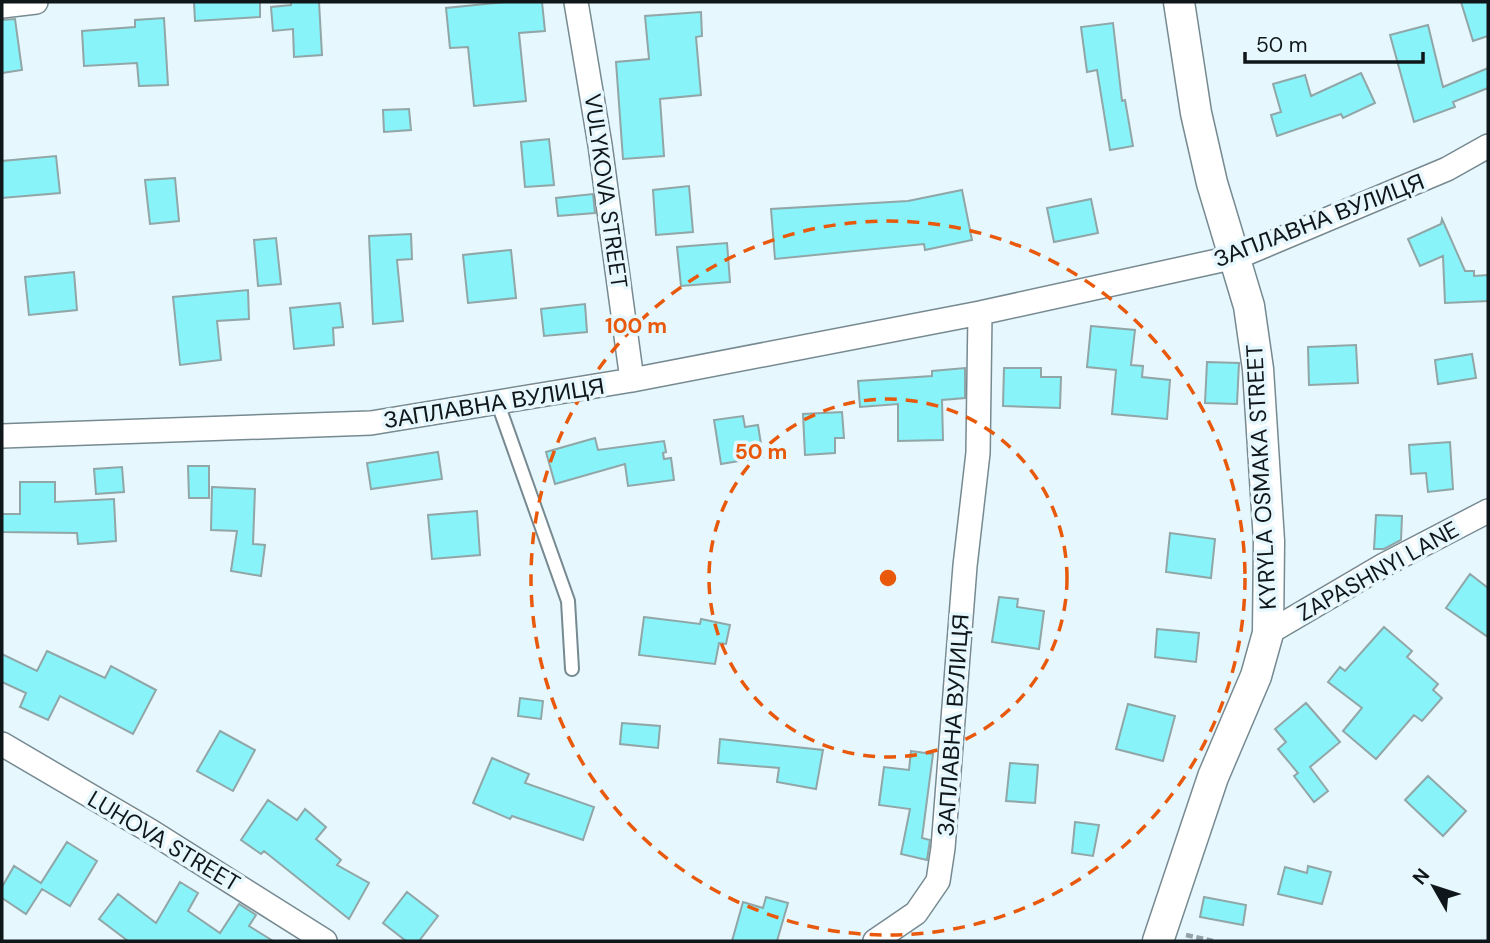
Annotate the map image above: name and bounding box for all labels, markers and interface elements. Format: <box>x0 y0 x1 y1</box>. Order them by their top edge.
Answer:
scale bar <box>1245 21 1424 65</box>
text: 50 m <box>1256 31 1307 59</box>
street label: VULYKOVA STREET <box>577 92 635 290</box>
street label: ЗАПЛАВНА ВУЛИЦЯ <box>1210 166 1428 274</box>
text: 100 m <box>605 312 667 340</box>
street label: KYRYLA OSMAKA STREET <box>1239 344 1283 610</box>
street label: ЗАПЛАВНА ВУЛИЦЯ <box>382 371 606 435</box>
text: 50 m <box>735 438 787 466</box>
street label: ZAPASHNYI LANE <box>1292 514 1464 628</box>
centre of rings <box>876 566 900 590</box>
street label: ЗАПЛАВНА ВУЛИЦЯ <box>930 613 976 837</box>
street label: LUHOVA STREET <box>82 784 246 898</box>
north arrow <box>1399 852 1469 922</box>
text: N <box>1407 863 1435 890</box>

